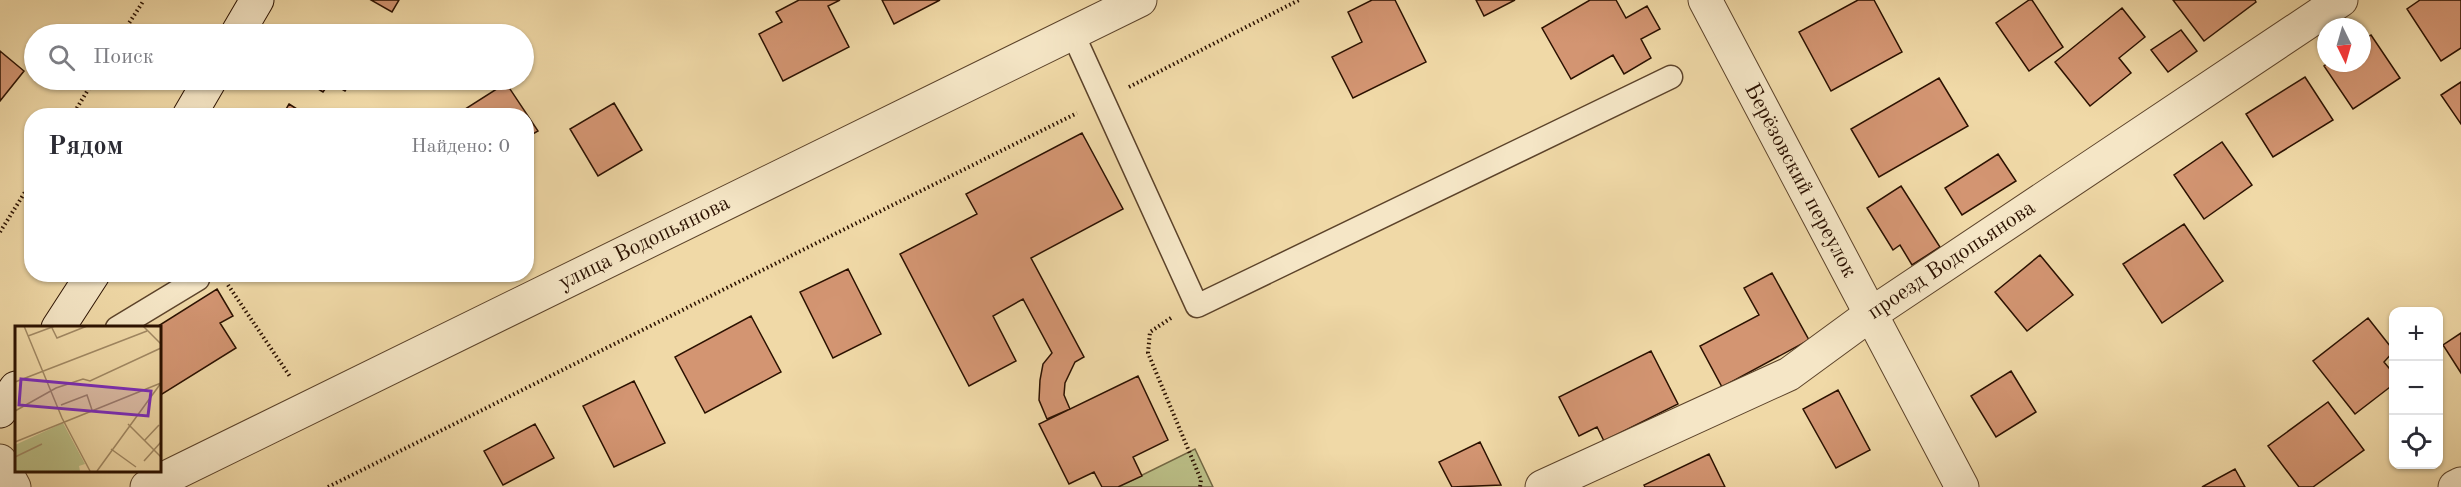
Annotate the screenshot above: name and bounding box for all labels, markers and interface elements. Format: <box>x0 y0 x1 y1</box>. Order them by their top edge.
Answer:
north arrow <box>2317 18 2371 72</box>
search box <box>24 24 534 90</box>
icon: search <box>45 41 78 74</box>
text: Поиск <box>93 46 154 68</box>
street label: Берёзовский переулок <box>1740 80 1860 281</box>
text: Рядом <box>48 134 123 160</box>
text: Найдено: 0 <box>411 137 510 157</box>
street label: улица Водопьянова <box>555 192 734 294</box>
street label: проезд Водопьянова <box>1864 196 2039 324</box>
map controls <box>2389 307 2443 469</box>
button: + <box>2389 307 2443 361</box>
inset map <box>15 326 160 472</box>
button: − <box>2389 361 2443 415</box>
button: locate <box>2389 415 2443 469</box>

